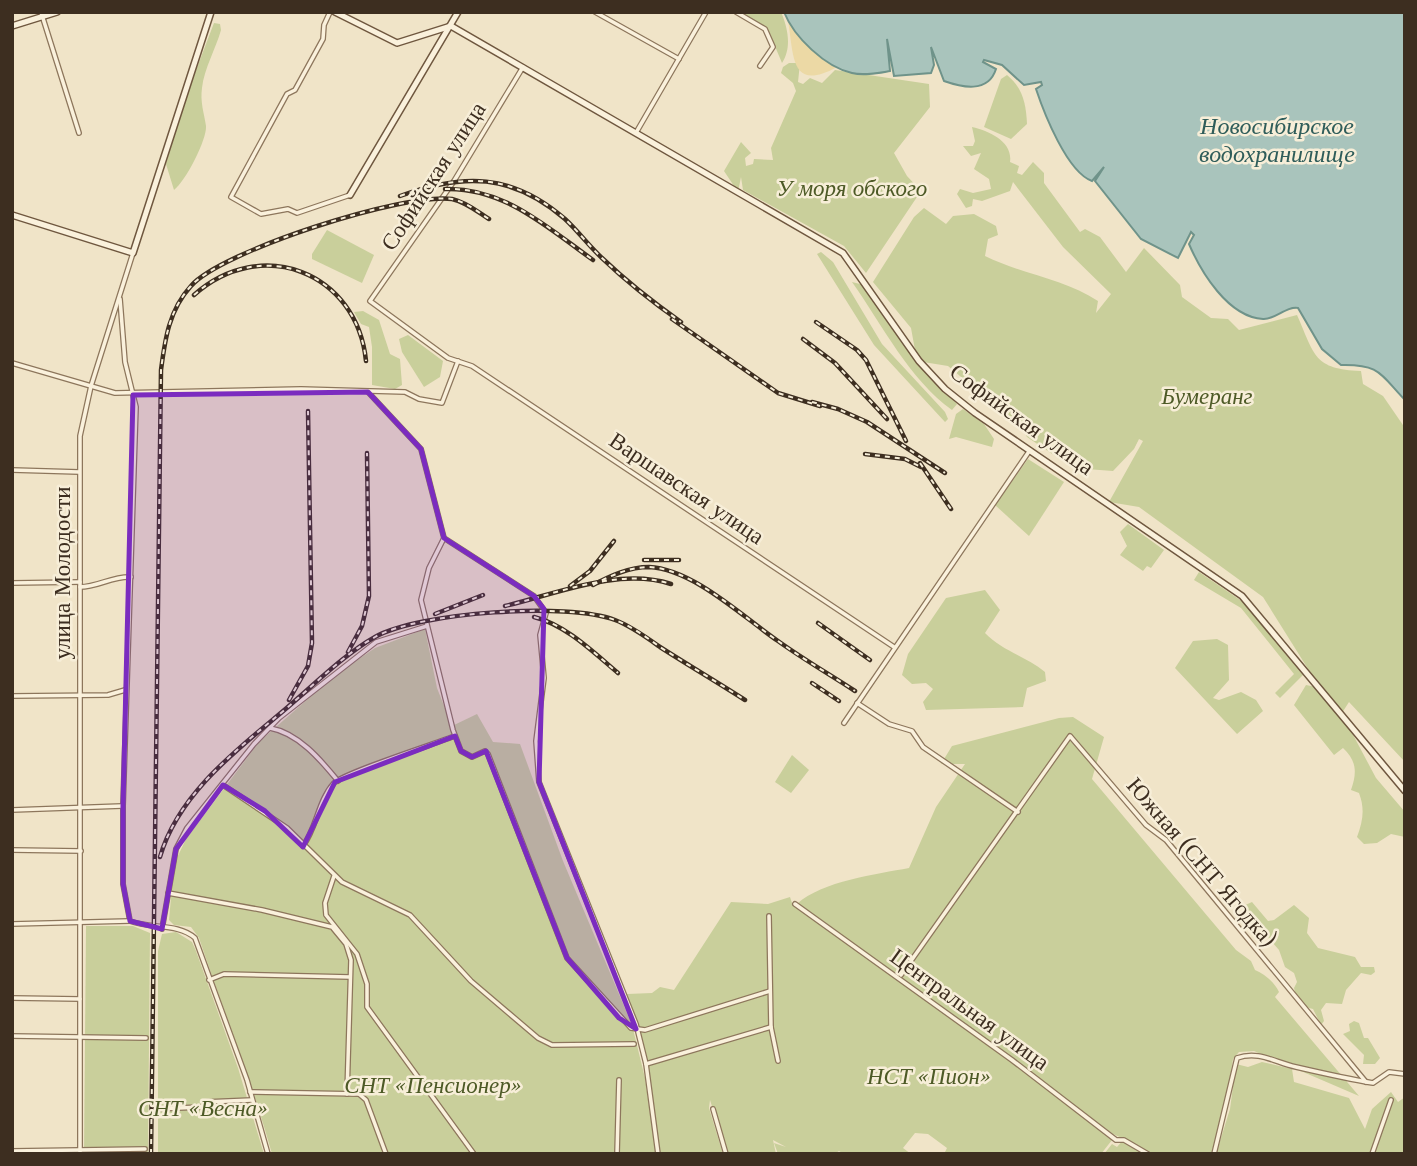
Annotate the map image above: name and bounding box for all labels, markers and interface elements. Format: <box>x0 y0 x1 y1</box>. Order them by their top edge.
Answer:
street label: Софийская улица <box>375 96 491 256</box>
water label: Новосибирское водохранилище <box>1199 111 1355 168</box>
park label: У моря обского <box>777 174 927 202</box>
street label: Софийская улица <box>944 357 1100 481</box>
park label: Бумеранг <box>1160 382 1253 410</box>
street label: Варшавская улица <box>604 426 770 550</box>
street label: улица Молодости <box>48 486 76 660</box>
street label: Южная (СНТ Ягодка) <box>1121 772 1283 952</box>
street label: Центральная улица <box>885 942 1055 1076</box>
park label: НСТ «Пион» <box>866 1062 991 1090</box>
park label: СНТ «Пенсионер» <box>344 1071 522 1099</box>
park label: СНТ «Весна» <box>138 1094 268 1122</box>

